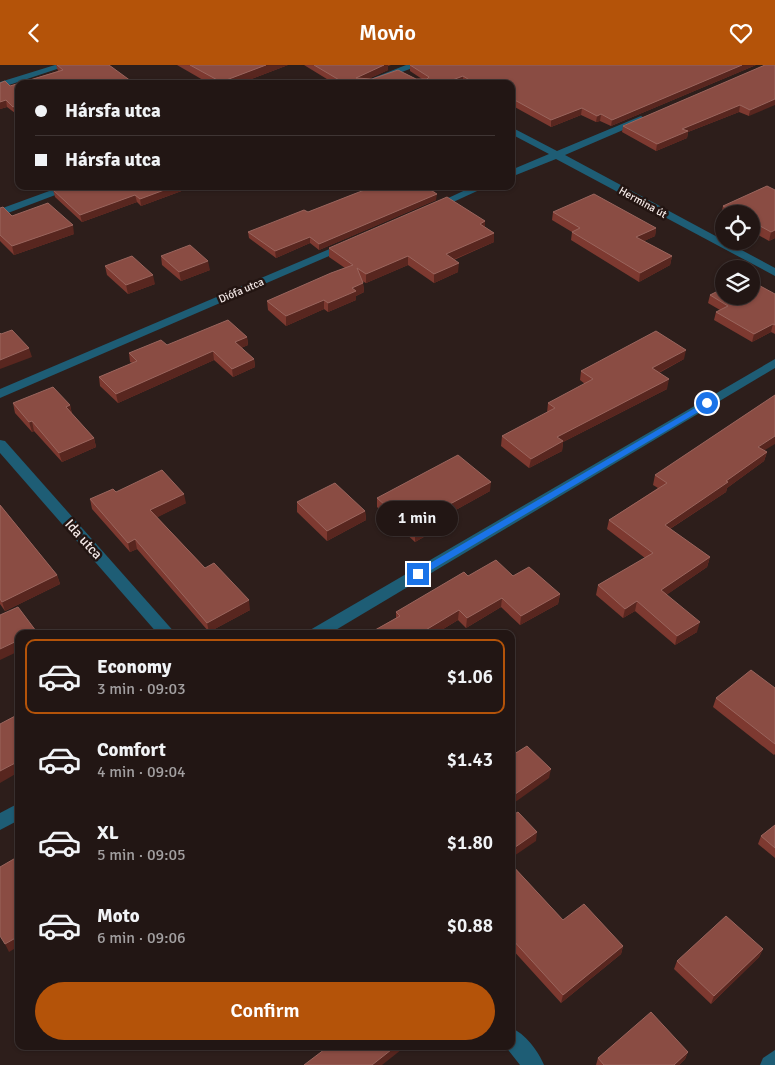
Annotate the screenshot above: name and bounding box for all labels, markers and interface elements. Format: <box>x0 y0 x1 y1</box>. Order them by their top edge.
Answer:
icon: back <box>20 19 48 47</box>
text: Movio <box>359 19 416 46</box>
icon: heart <box>727 19 755 47</box>
text: Hársfa utca <box>65 99 161 123</box>
text: Hársfa utca <box>65 148 161 172</box>
street label: Hermina út <box>617 184 669 221</box>
map controls <box>715 205 760 305</box>
button: locate <box>715 205 760 250</box>
button: layers <box>715 260 760 305</box>
street label: Diófa utca <box>217 275 266 306</box>
route start <box>696 392 718 414</box>
callout: 1 min <box>377 501 459 537</box>
text: 1 min <box>398 508 436 528</box>
street label: Ida utca <box>61 516 106 563</box>
route end <box>407 563 429 585</box>
icon: car <box>37 654 82 699</box>
text: Economy <box>97 655 171 679</box>
text: $1.06 <box>447 665 493 689</box>
text: 3 min · 09:03 <box>97 679 186 699</box>
icon: car <box>37 737 82 782</box>
text: Comfort <box>97 738 166 762</box>
text: $1.43 <box>447 748 493 772</box>
text: 4 min · 09:04 <box>97 762 186 782</box>
icon: car <box>37 820 82 865</box>
text: XL <box>97 821 119 845</box>
text: $1.80 <box>447 831 493 855</box>
text: 5 min · 09:05 <box>97 845 186 865</box>
icon: car <box>37 903 82 948</box>
text: Moto <box>97 904 140 928</box>
text: $0.88 <box>447 914 493 938</box>
text: 6 min · 09:06 <box>97 928 186 948</box>
button: Confirm <box>35 982 495 1040</box>

